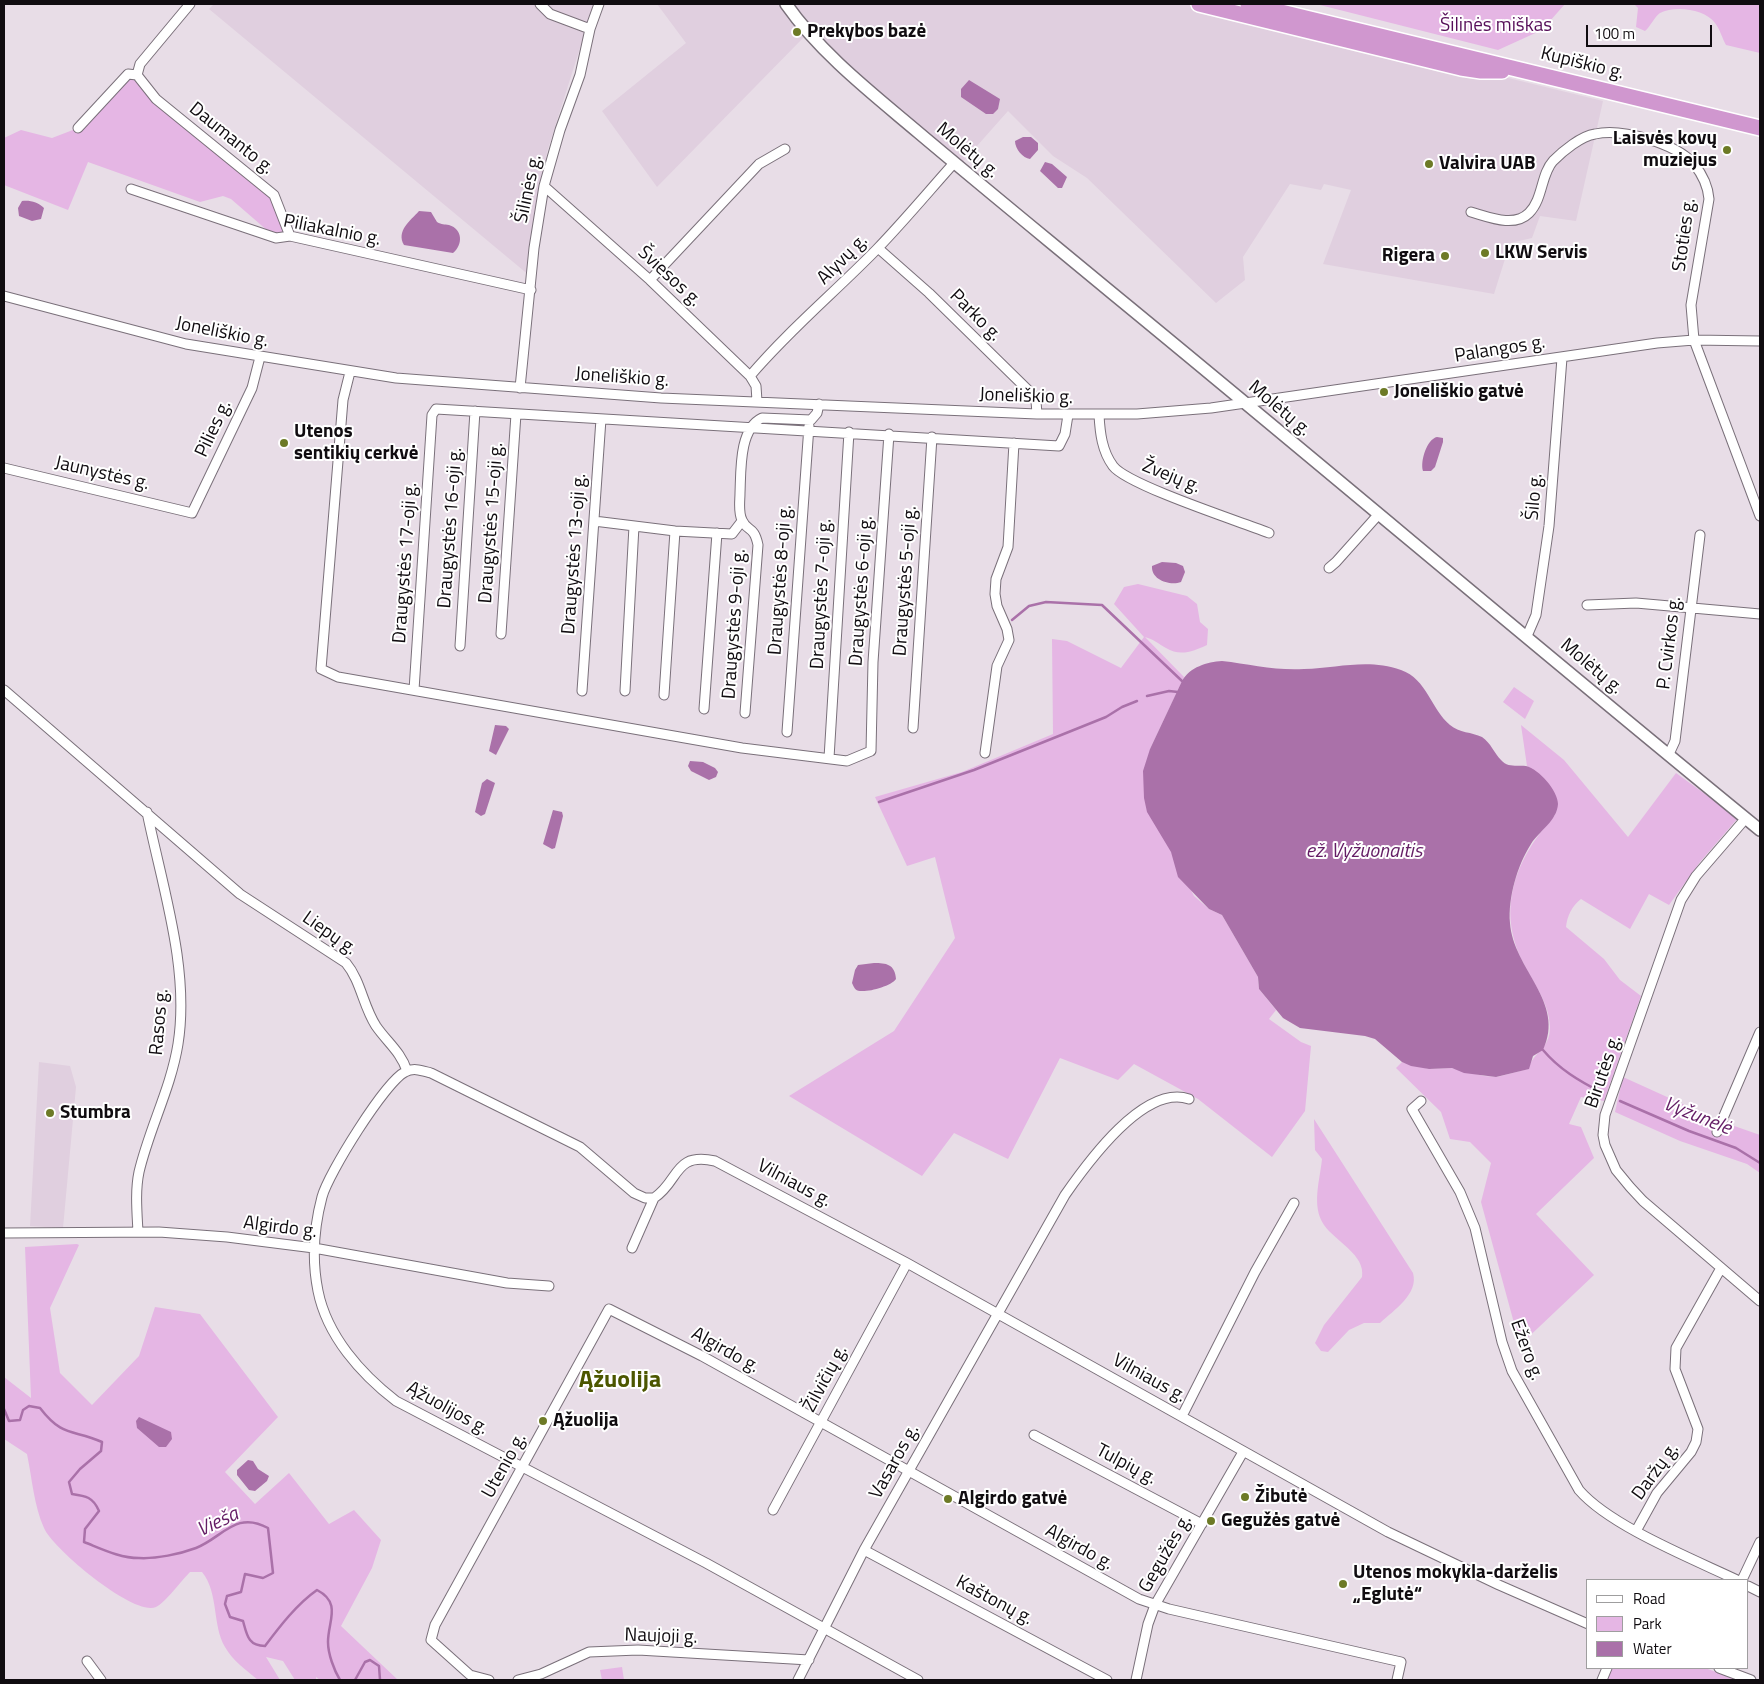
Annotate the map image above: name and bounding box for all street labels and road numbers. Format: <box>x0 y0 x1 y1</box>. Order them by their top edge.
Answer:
street label: Kupiškio g. <box>1538 43 1626 85</box>
street label: Daumanto g. <box>184 98 278 180</box>
street label: Molėtų g. <box>931 118 1003 184</box>
street label: Šilinės g. <box>511 153 547 225</box>
street label: Stoties g. <box>1669 197 1701 273</box>
street label: Piliakalnio g. <box>281 210 383 252</box>
street label: Alyvų g. <box>813 230 873 290</box>
street label: Šviesos g. <box>632 242 706 312</box>
street label: Parko g. <box>944 285 1006 347</box>
street label: Joneliškio g. <box>174 313 270 353</box>
street label: Palangos g. <box>1453 332 1547 368</box>
street label: Joneliškio g. <box>574 363 670 393</box>
street label: Molėtų g. <box>1243 376 1315 442</box>
street label: Joneliškio g. <box>979 384 1073 410</box>
street label: Pilies g. <box>191 397 237 461</box>
street label: Draugystės 15-oji g. <box>475 442 509 604</box>
street label: Draugystės 16-oji g. <box>434 447 468 609</box>
street label: Jaunystės g. <box>53 452 151 496</box>
street label: Žvejų g. <box>1139 455 1203 499</box>
street label: Draugystės 13-oji g. <box>558 473 592 635</box>
street label: Šilo g. <box>1522 473 1548 521</box>
street label: Draugystės 17-oji g. <box>389 482 423 644</box>
street label: Draugystės 8-oji g. <box>764 504 798 656</box>
street label: Draugystės 5-oji g. <box>889 505 923 657</box>
street label: Draugystės 6-oji g. <box>845 515 879 667</box>
street label: Draugystės 7-oji g. <box>807 518 837 670</box>
street label: Draugystės 9-oji g. <box>718 548 752 700</box>
street label: P. Cvirkos g. <box>1653 595 1687 691</box>
street label: Molėtų g. <box>1555 634 1627 700</box>
street label: Liepų g. <box>297 907 361 961</box>
street label: Rasos g. <box>146 988 174 1056</box>
street label: Birutės g. <box>1581 1033 1627 1111</box>
street label: Vilniaus g. <box>753 1155 835 1213</box>
street label: Algirdo g. <box>242 1212 318 1244</box>
street label: Ežero g. <box>1504 1316 1548 1384</box>
street label: Algirdo g. <box>687 1323 763 1379</box>
street label: Žilvičių g. <box>799 1342 853 1416</box>
street label: Vilniaus g. <box>1108 1350 1190 1408</box>
street label: Ąžuolijos g. <box>402 1377 492 1441</box>
street label: Vasaros g. <box>865 1421 925 1503</box>
street label: Utenio g. <box>478 1429 532 1503</box>
street label: Daržų g. <box>1628 1439 1684 1505</box>
street label: Tulpių g. <box>1092 1440 1160 1490</box>
street label: Gegužės g. <box>1135 1511 1197 1597</box>
street label: Algirdo g. <box>1041 1520 1117 1576</box>
street label: Kaštonų g. <box>951 1571 1037 1631</box>
street label: Naujoji g. <box>624 1624 698 1650</box>

